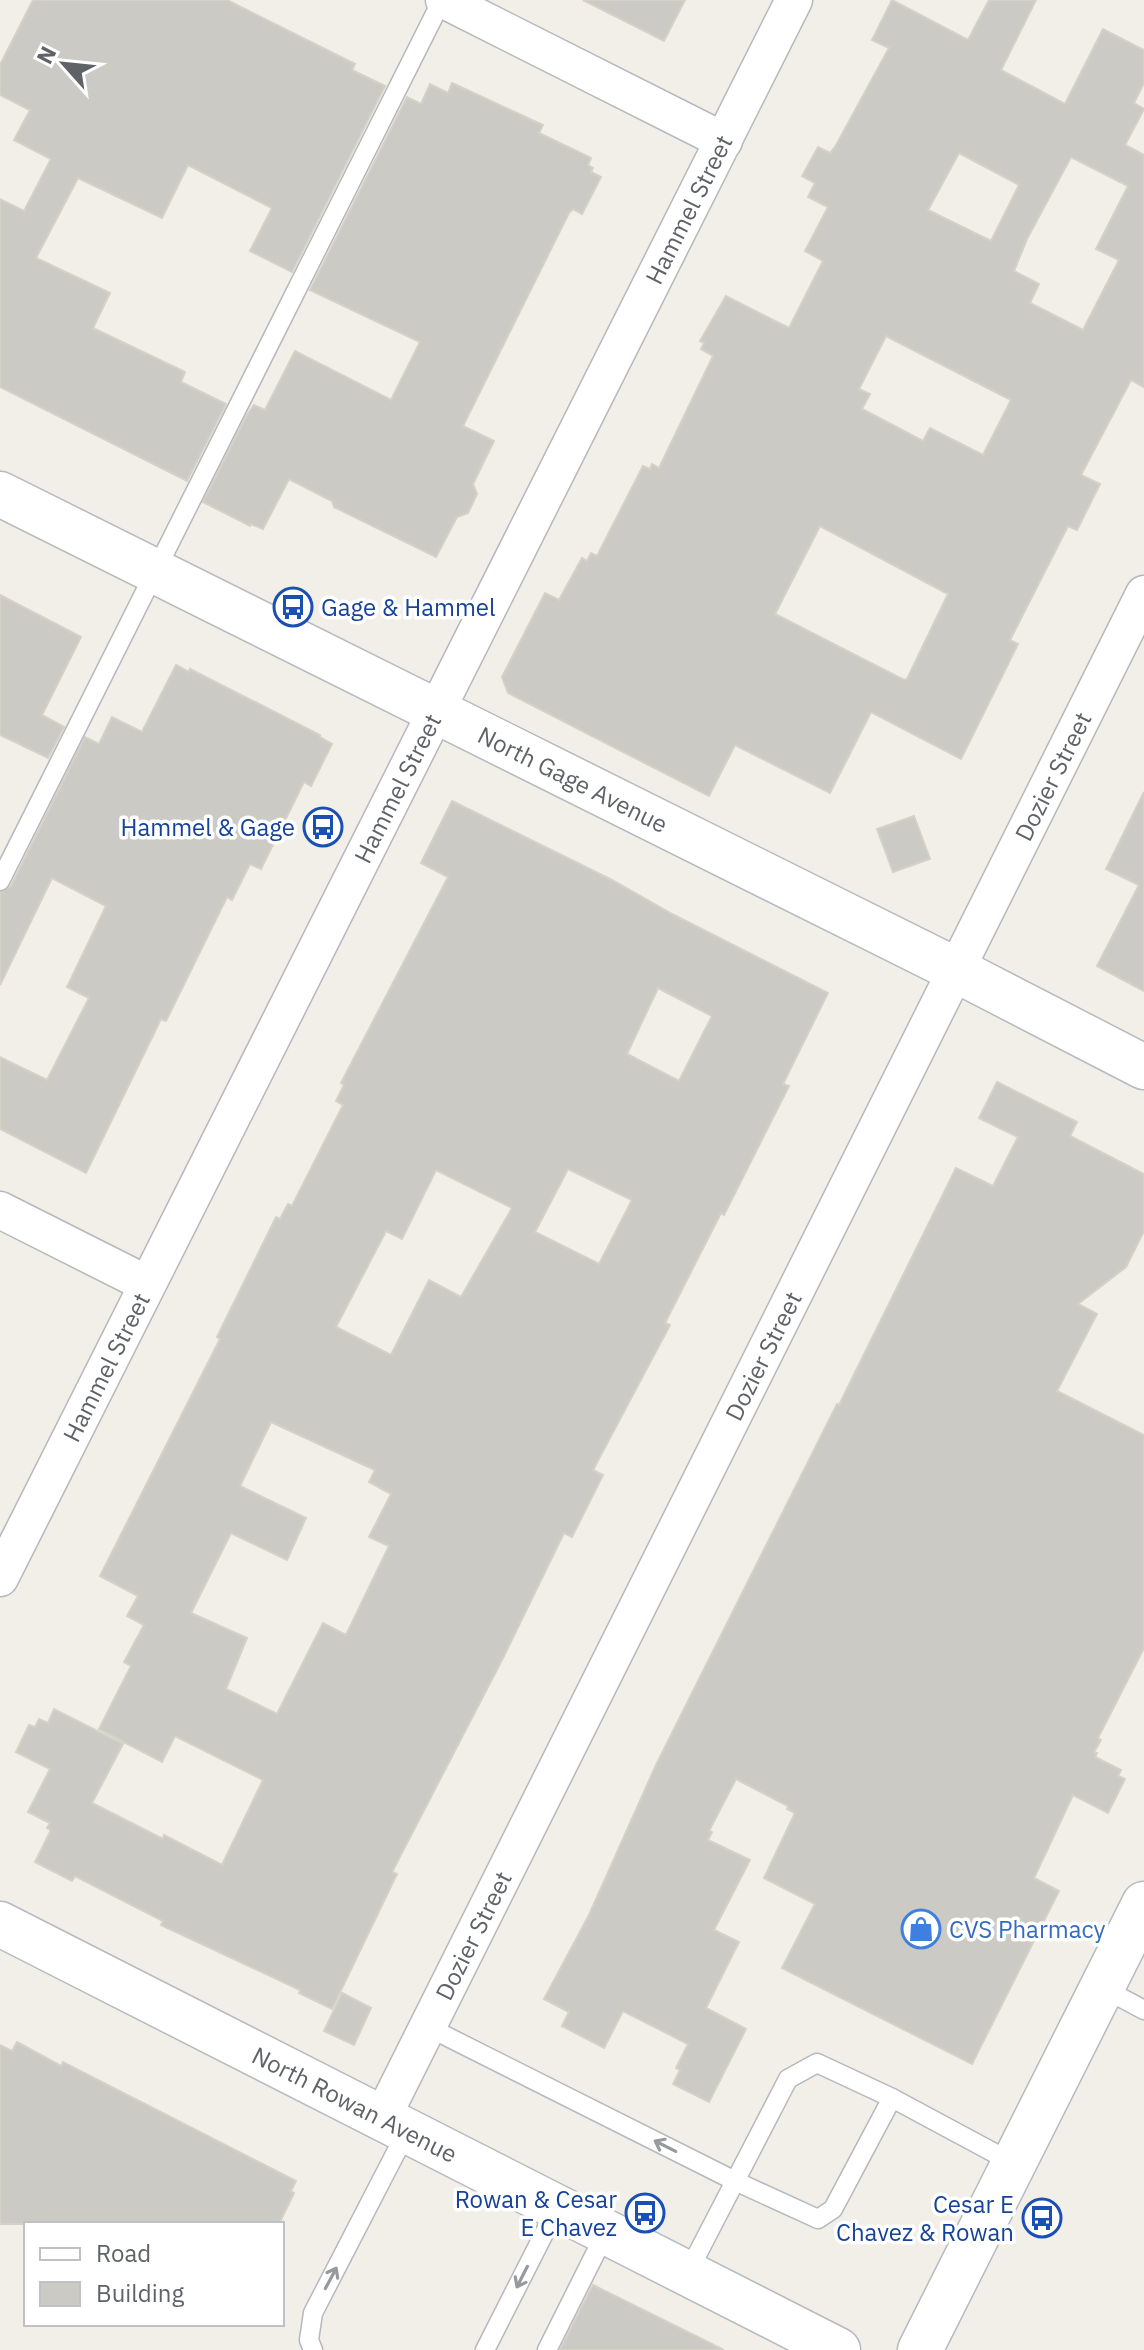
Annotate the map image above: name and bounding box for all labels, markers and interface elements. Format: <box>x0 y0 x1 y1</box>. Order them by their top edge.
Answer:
north arrow <box>24 24 104 104</box>
text: N <box>29 41 62 68</box>
street label: Hammel Street <box>638 129 740 289</box>
bus stop icon: Gage & Hammel <box>272 586 314 628</box>
place label: Gage & Hammel <box>321 591 496 623</box>
street label: Dozier Street <box>1007 707 1098 846</box>
street label: Hammel Street <box>346 708 448 868</box>
street label: North Gage Avenue <box>473 719 673 840</box>
bus stop icon: Hammel & Gage <box>302 806 344 848</box>
place label: Hammel & Gage <box>120 811 295 843</box>
street label: Dozier Street <box>717 1286 809 1426</box>
street label: Hammel Street <box>55 1287 157 1447</box>
street label: Dozier Street <box>428 1866 519 2005</box>
shop icon: CVS Pharmacy <box>900 1908 942 1950</box>
place label: CVS Pharmacy <box>949 1913 1106 1945</box>
street label: North Rowan Avenue <box>247 2039 463 2170</box>
one-way arrow <box>654 2138 678 2154</box>
place label: Rowan & Cesar E Chavez <box>455 2183 617 2243</box>
place label: Cesar E Chavez & Rowan <box>836 2188 1014 2248</box>
bus stop icon: Rowan & Cesar E Chavez <box>624 2192 666 2234</box>
bus stop icon: Cesar E Chavez & Rowan <box>1021 2197 1063 2239</box>
legend <box>24 2222 284 2326</box>
text: Road <box>96 2237 151 2269</box>
one-way arrow <box>514 2265 529 2288</box>
one-way arrow <box>324 2266 340 2290</box>
text: Building <box>96 2277 184 2309</box>

